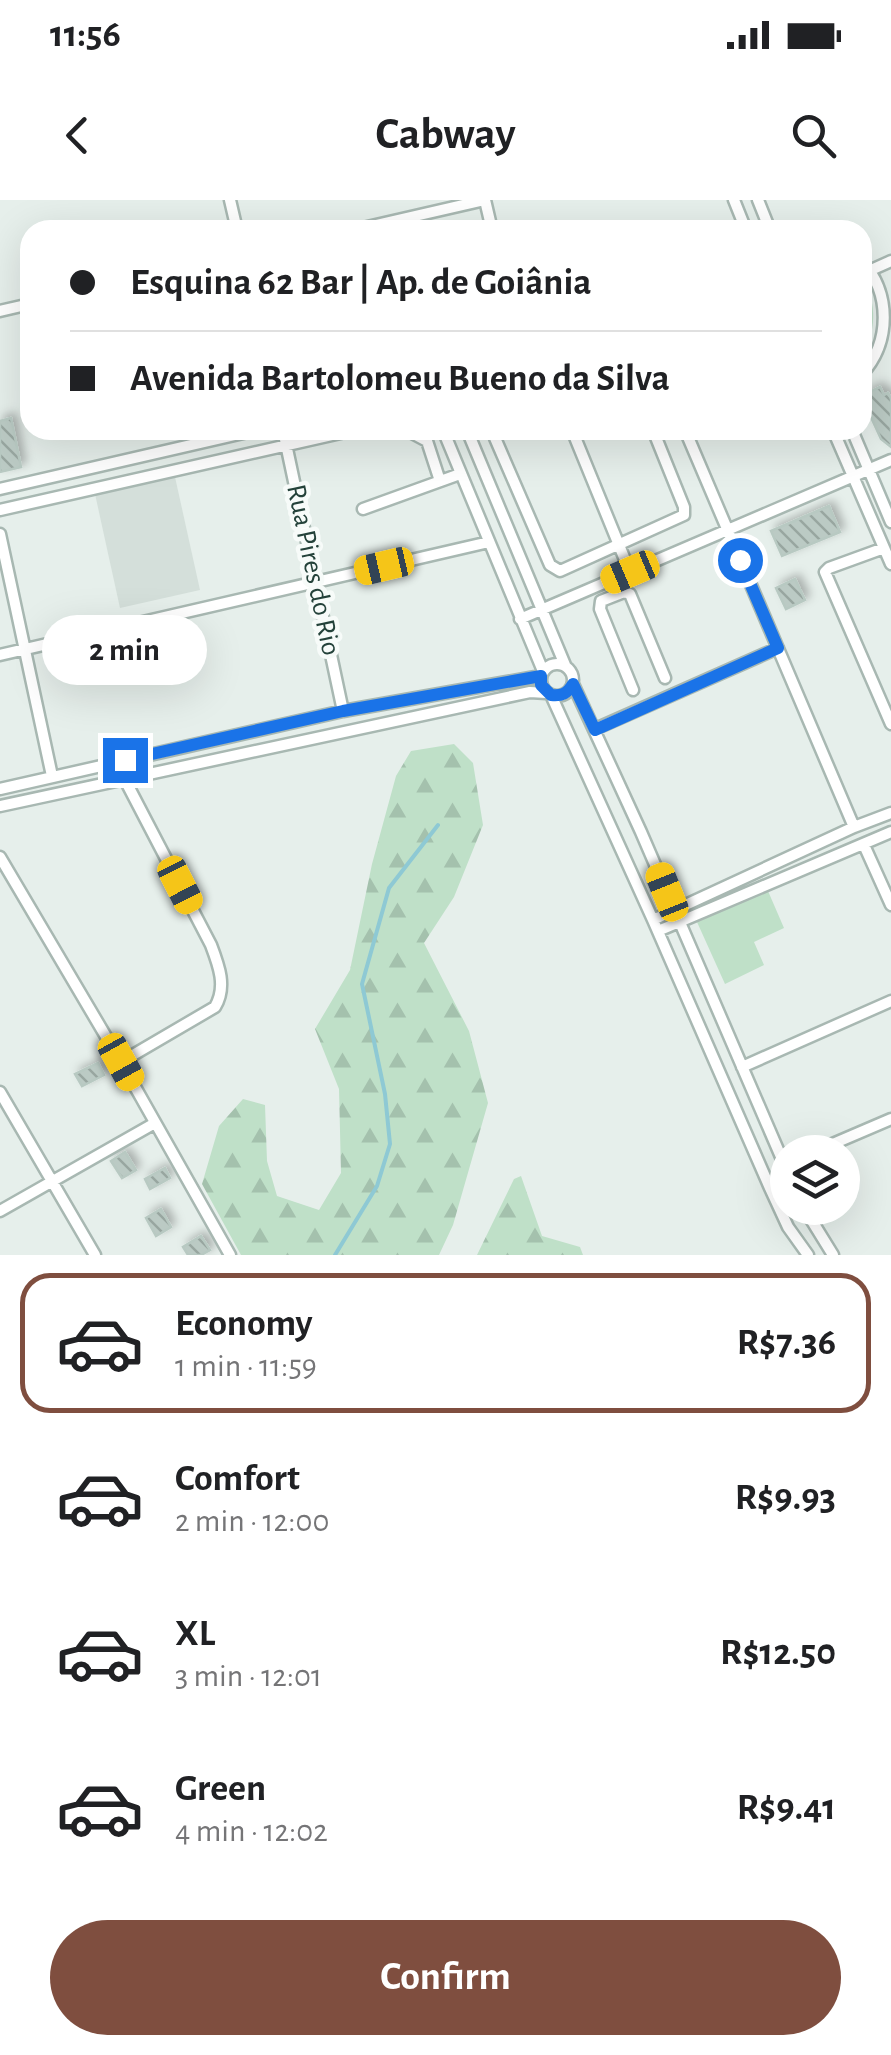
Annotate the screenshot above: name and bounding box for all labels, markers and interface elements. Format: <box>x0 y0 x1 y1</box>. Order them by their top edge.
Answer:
text: 11:56 <box>50 16 121 54</box>
icon: back <box>50 108 105 163</box>
icon: search <box>786 108 841 163</box>
text: Cabway <box>375 112 516 157</box>
text: Esquina 62 Bar | Ap. de Goiânia <box>130 264 592 302</box>
text: Avenida Bartolomeu Bueno da Silva <box>130 360 670 398</box>
street label: Rua Pires do Rio <box>281 482 345 658</box>
route start <box>718 538 763 583</box>
car <box>351 545 417 587</box>
car <box>597 546 663 598</box>
callout: 2 min <box>42 615 208 685</box>
text: 2 min <box>89 634 160 666</box>
route end <box>103 738 148 783</box>
car <box>153 851 207 919</box>
car <box>642 859 692 925</box>
car <box>93 1028 149 1096</box>
map controls <box>770 1135 860 1225</box>
button: layers <box>770 1135 860 1225</box>
icon: car <box>55 1298 145 1388</box>
text: Economy <box>175 1305 313 1343</box>
text: R$7.36 <box>737 1324 836 1362</box>
text: 1 min · 11:59 <box>175 1350 317 1382</box>
icon: car <box>55 1453 145 1543</box>
text: Comfort <box>175 1460 300 1498</box>
text: R$9.93 <box>735 1479 836 1517</box>
text: 2 min · 12:00 <box>175 1505 329 1537</box>
icon: car <box>55 1608 145 1698</box>
text: XL <box>175 1615 215 1653</box>
text: R$12.50 <box>720 1634 836 1672</box>
text: 3 min · 12:01 <box>175 1660 322 1692</box>
icon: car <box>55 1763 145 1853</box>
text: Green <box>175 1770 266 1808</box>
text: R$9.41 <box>737 1789 836 1827</box>
text: 4 min · 12:02 <box>175 1815 328 1847</box>
button: Confirm <box>50 1920 841 2035</box>

